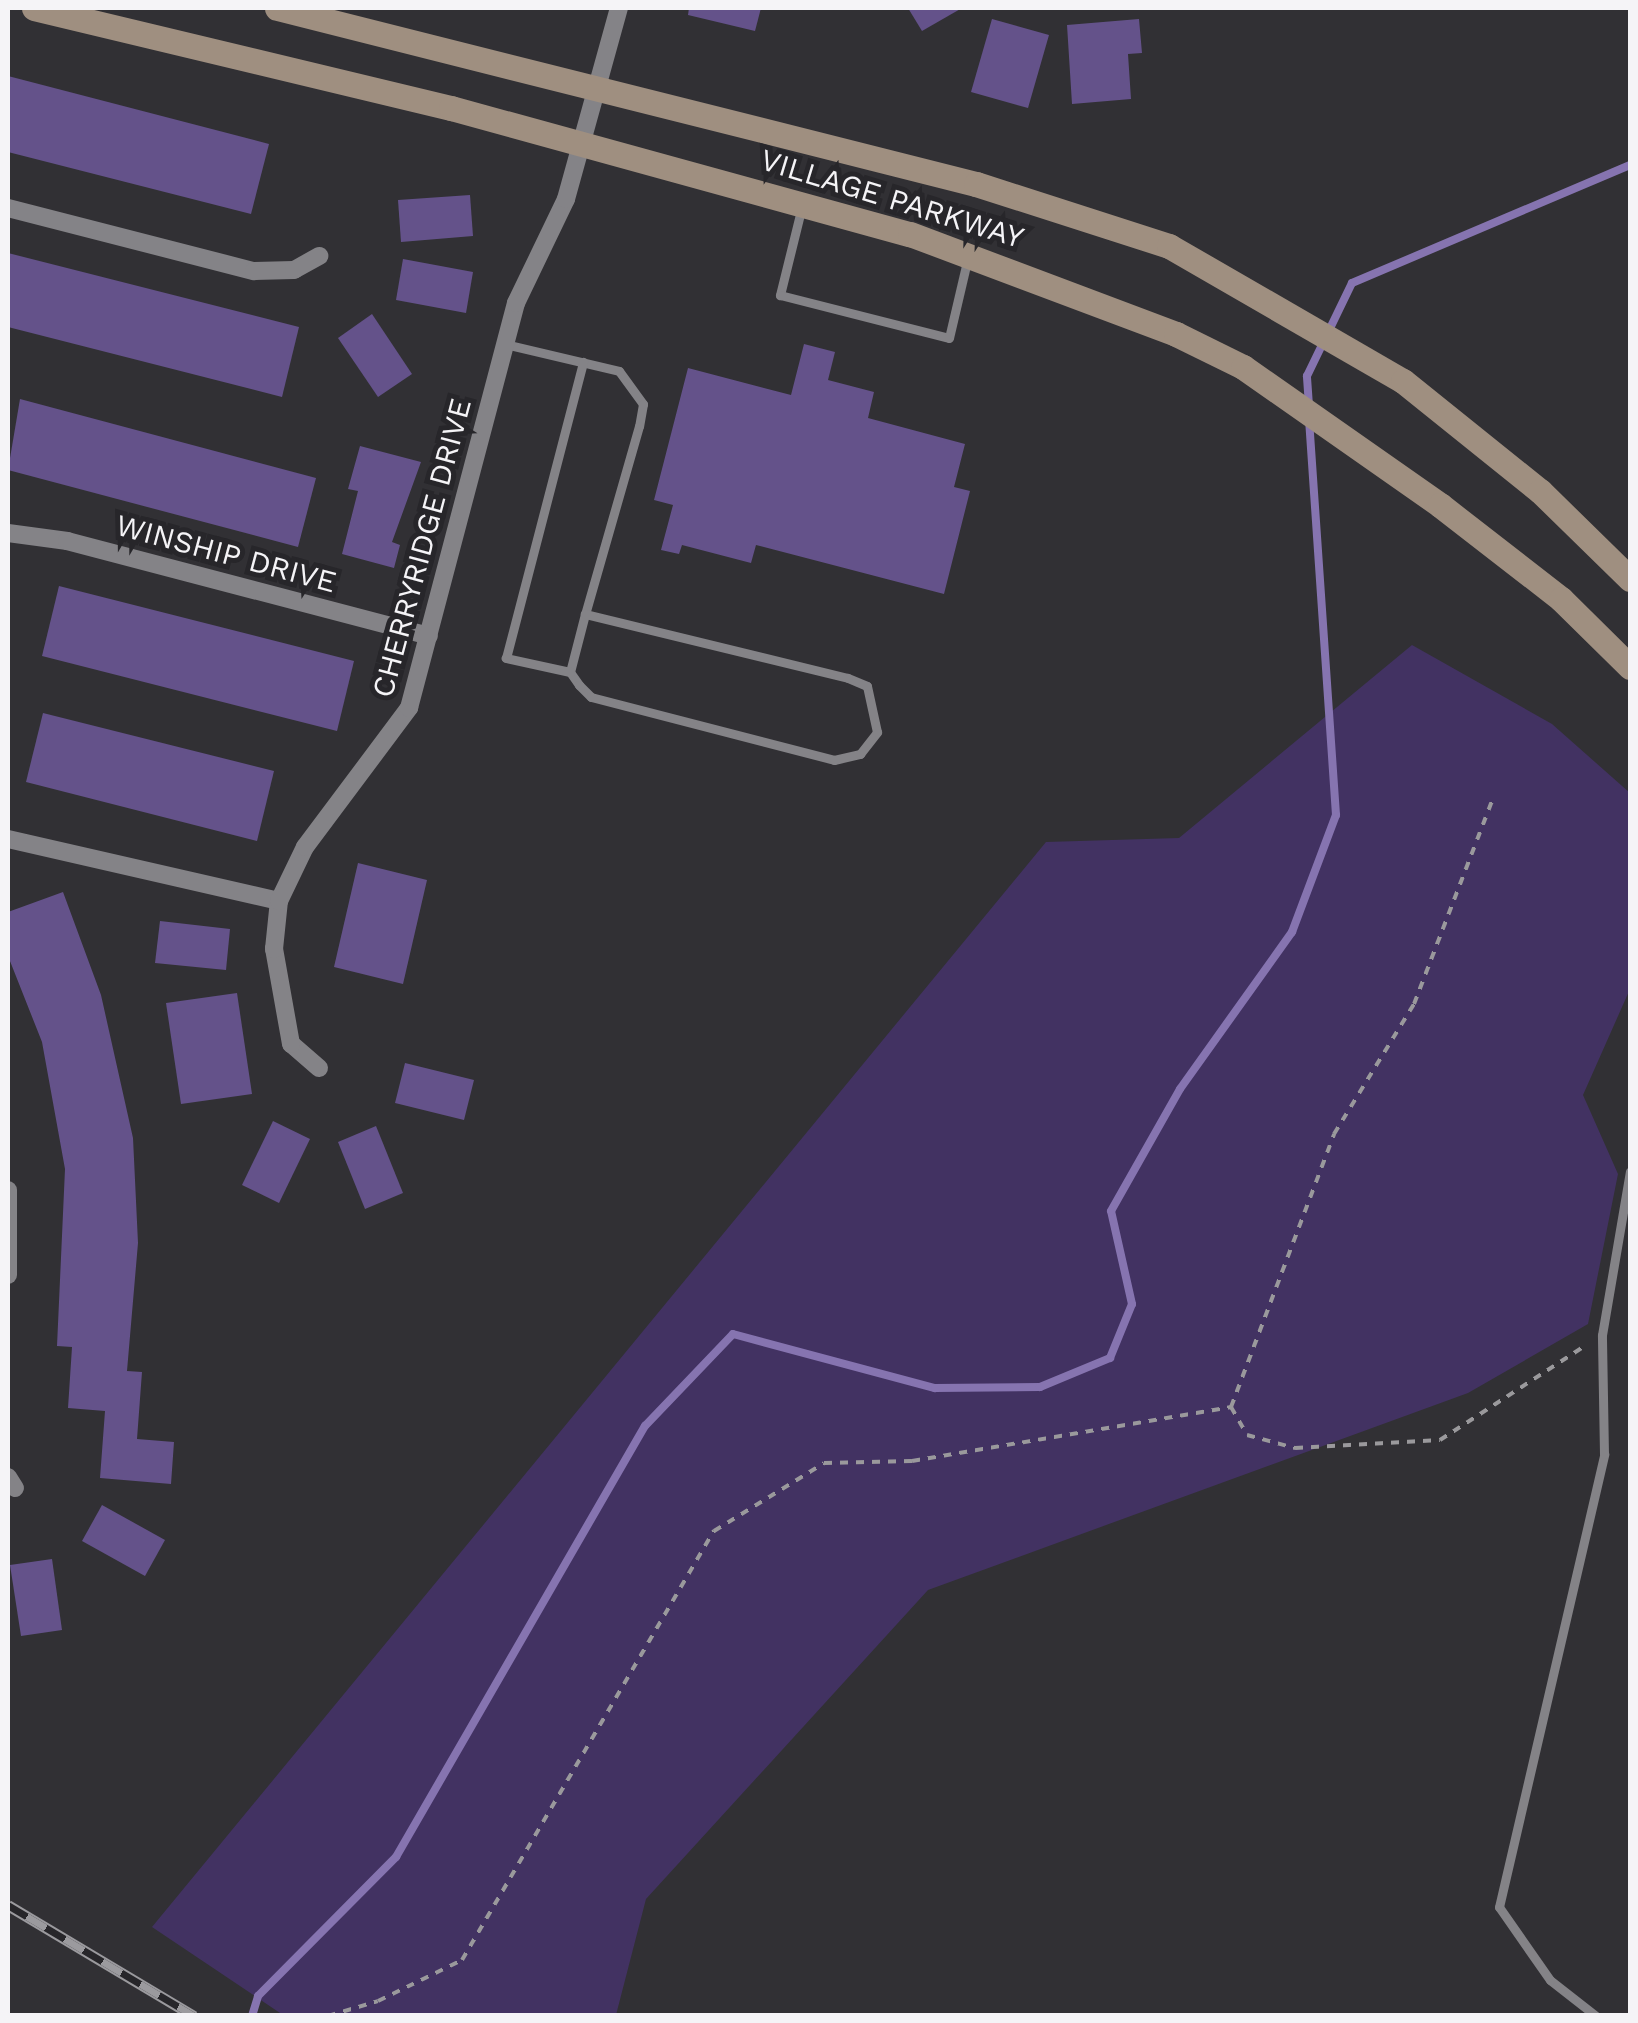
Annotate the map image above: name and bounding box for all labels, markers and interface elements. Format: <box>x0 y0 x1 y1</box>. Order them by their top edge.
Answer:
street label: VILLAGE PARKWAY <box>756 142 1028 256</box>
street label: CHERRYRIDGE DRIVE <box>365 395 479 701</box>
street label: WINSHIP DRIVE <box>112 507 340 601</box>

